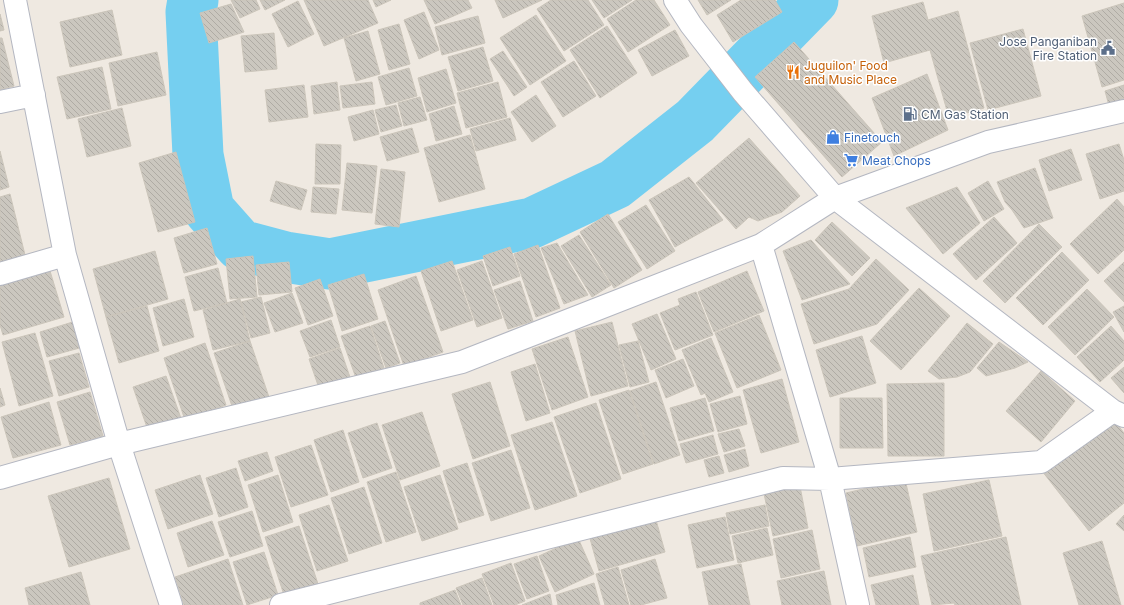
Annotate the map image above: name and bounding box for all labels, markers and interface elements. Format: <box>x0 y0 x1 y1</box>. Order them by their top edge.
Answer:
place label: Jose Panganiban Fire Station <box>999 34 1097 63</box>
public building icon: Jose Panganiban Fire Station <box>1100 40 1116 56</box>
place label: Juguilon' Food and Music Place <box>804 58 897 87</box>
restaurant icon: Juguilon' Food and Music Place <box>785 64 801 80</box>
fuel station icon: CM Gas Station <box>902 106 918 122</box>
place label: CM Gas Station <box>921 107 1009 122</box>
shop icon: Finetouch <box>825 129 841 145</box>
place label: Finetouch <box>844 130 900 145</box>
supermarket icon: Meat Chops <box>843 152 859 168</box>
place label: Meat Chops <box>862 153 931 168</box>

